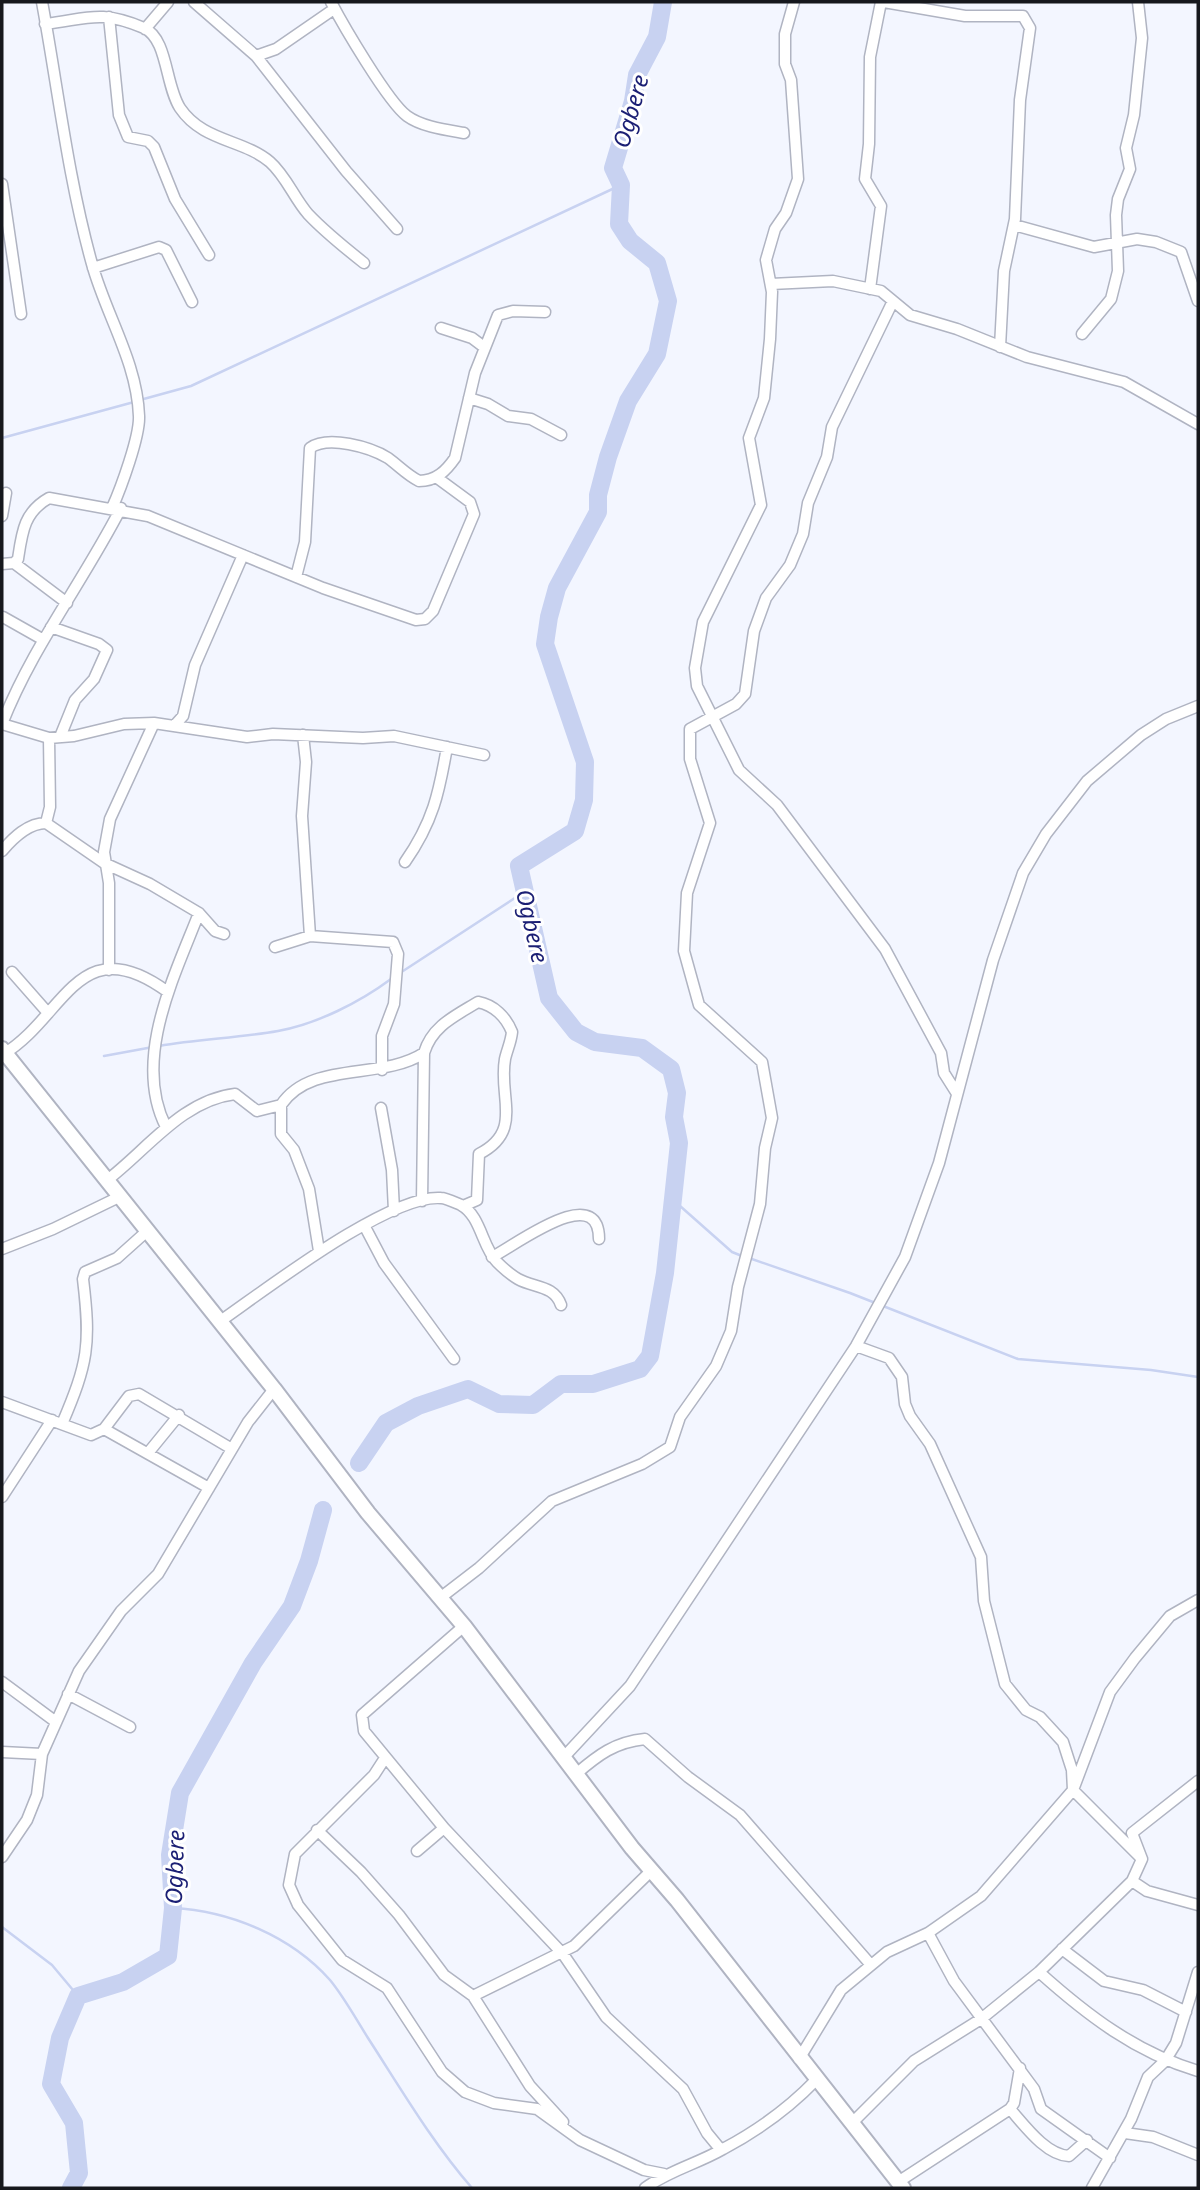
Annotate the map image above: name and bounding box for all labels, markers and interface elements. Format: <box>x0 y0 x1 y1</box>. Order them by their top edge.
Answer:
water label: Ogbere <box>604 71 656 151</box>
water label: Ogbere <box>509 886 557 966</box>
water label: Ogbere <box>157 1829 191 1905</box>

